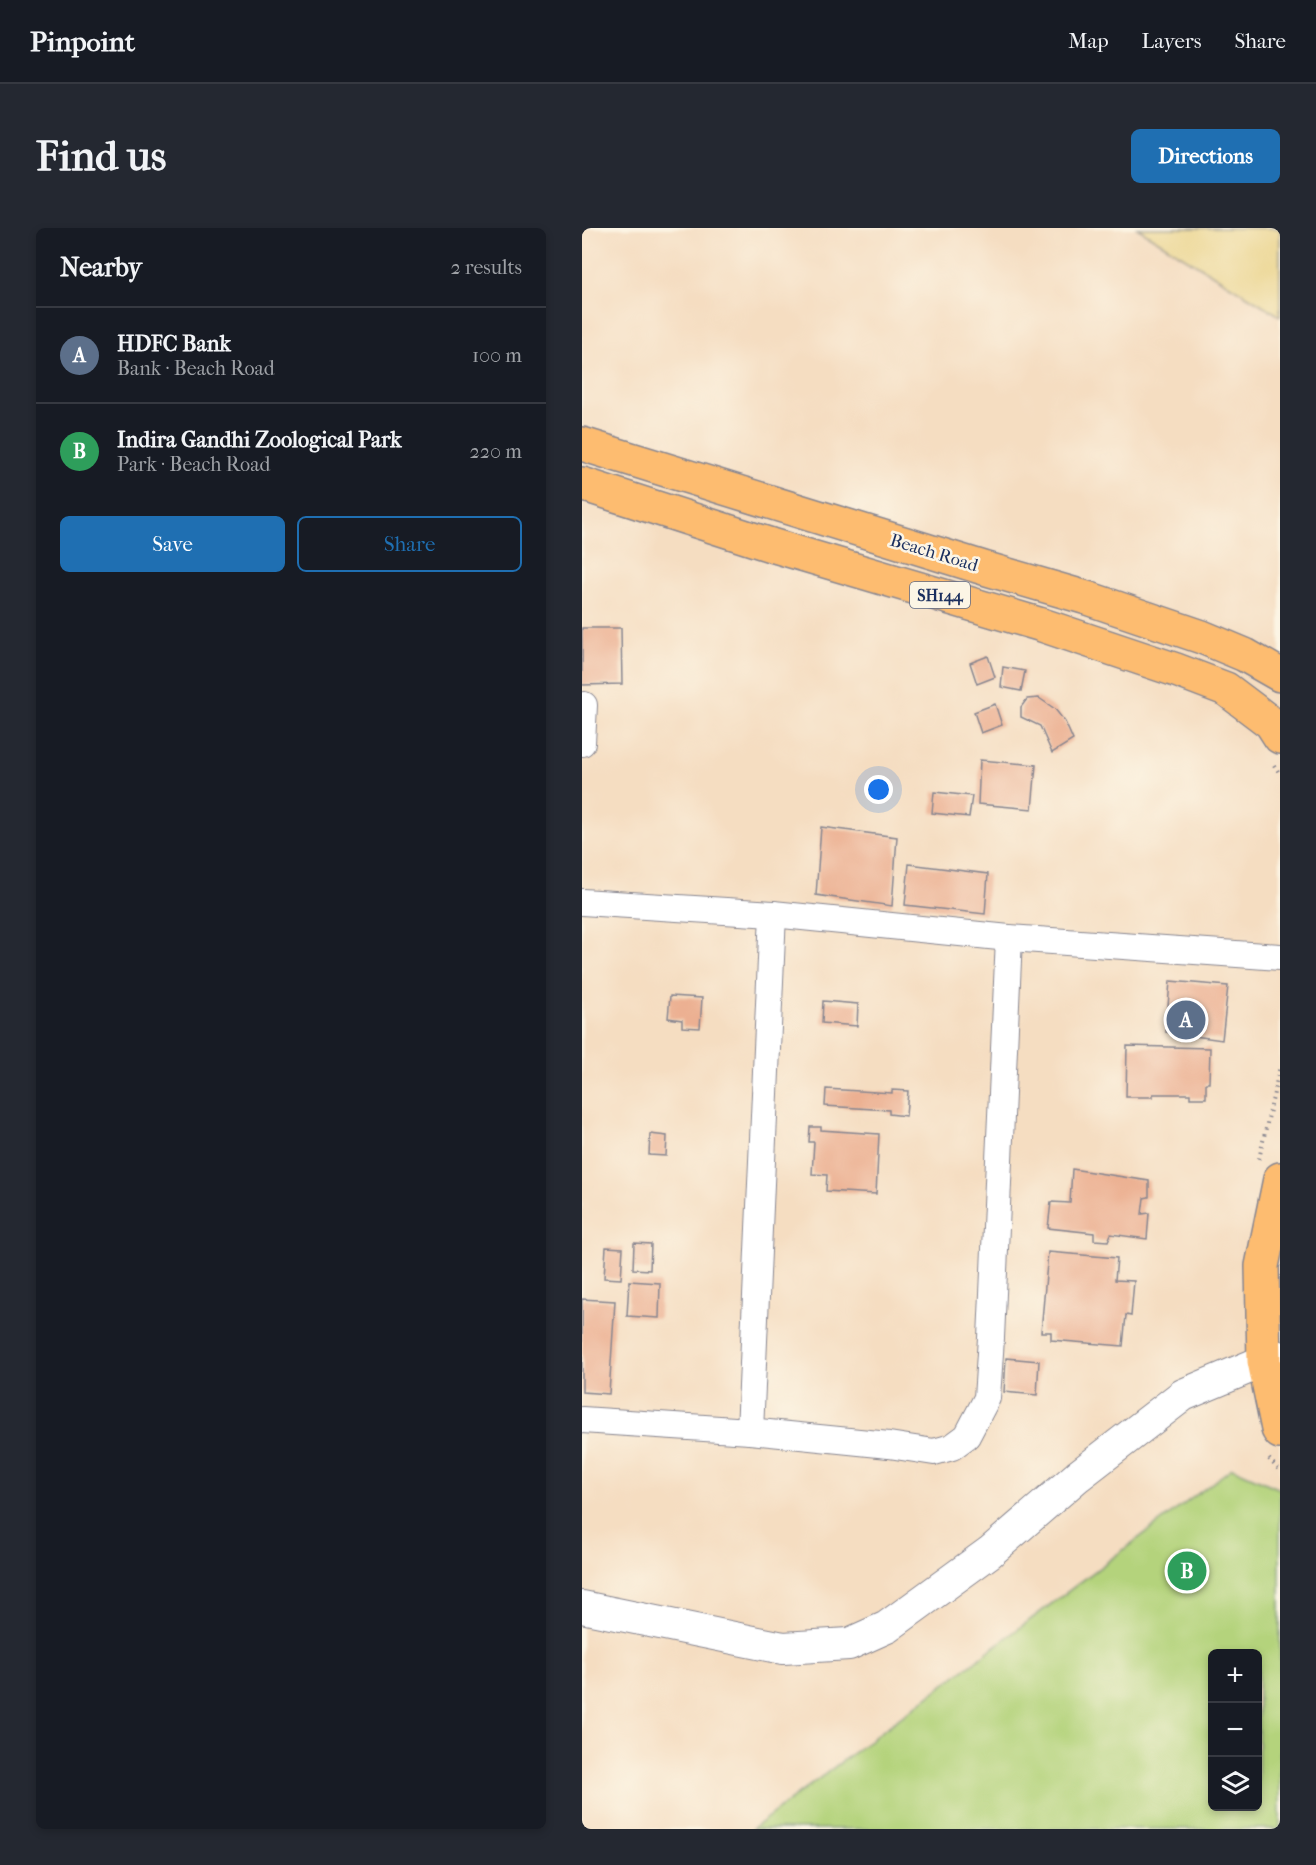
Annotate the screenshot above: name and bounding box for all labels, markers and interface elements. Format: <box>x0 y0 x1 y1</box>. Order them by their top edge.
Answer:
text: Pinpoint <box>30 25 135 58</box>
text: Map <box>1068 29 1109 53</box>
text: Layers <box>1142 29 1201 53</box>
text: Share <box>1234 29 1286 53</box>
button: Directions <box>1131 129 1280 183</box>
text: Find us <box>36 132 166 181</box>
text: Nearby <box>60 252 142 283</box>
text: 2 results <box>451 256 522 279</box>
text: HDFC Bank <box>117 331 231 357</box>
text: A <box>73 344 86 367</box>
text: 100 m <box>472 344 522 367</box>
text: Bank · Beach Road <box>117 357 275 380</box>
text: Indira Gandhi Zoological Park <box>117 427 402 453</box>
text: B <box>73 440 86 463</box>
text: 220 m <box>469 440 522 463</box>
text: Park · Beach Road <box>117 453 270 476</box>
button: Save <box>60 516 285 572</box>
button: Share <box>297 516 522 572</box>
street label: Beach Road <box>887 530 981 576</box>
road number: SH144 <box>910 582 970 608</box>
your location <box>864 775 893 804</box>
pin: A <box>1166 998 1206 1042</box>
pin: B <box>1168 1548 1206 1594</box>
map controls <box>1208 1649 1262 1811</box>
button: + <box>1208 1649 1262 1703</box>
button: − <box>1208 1703 1262 1757</box>
button: layers <box>1208 1757 1262 1811</box>

